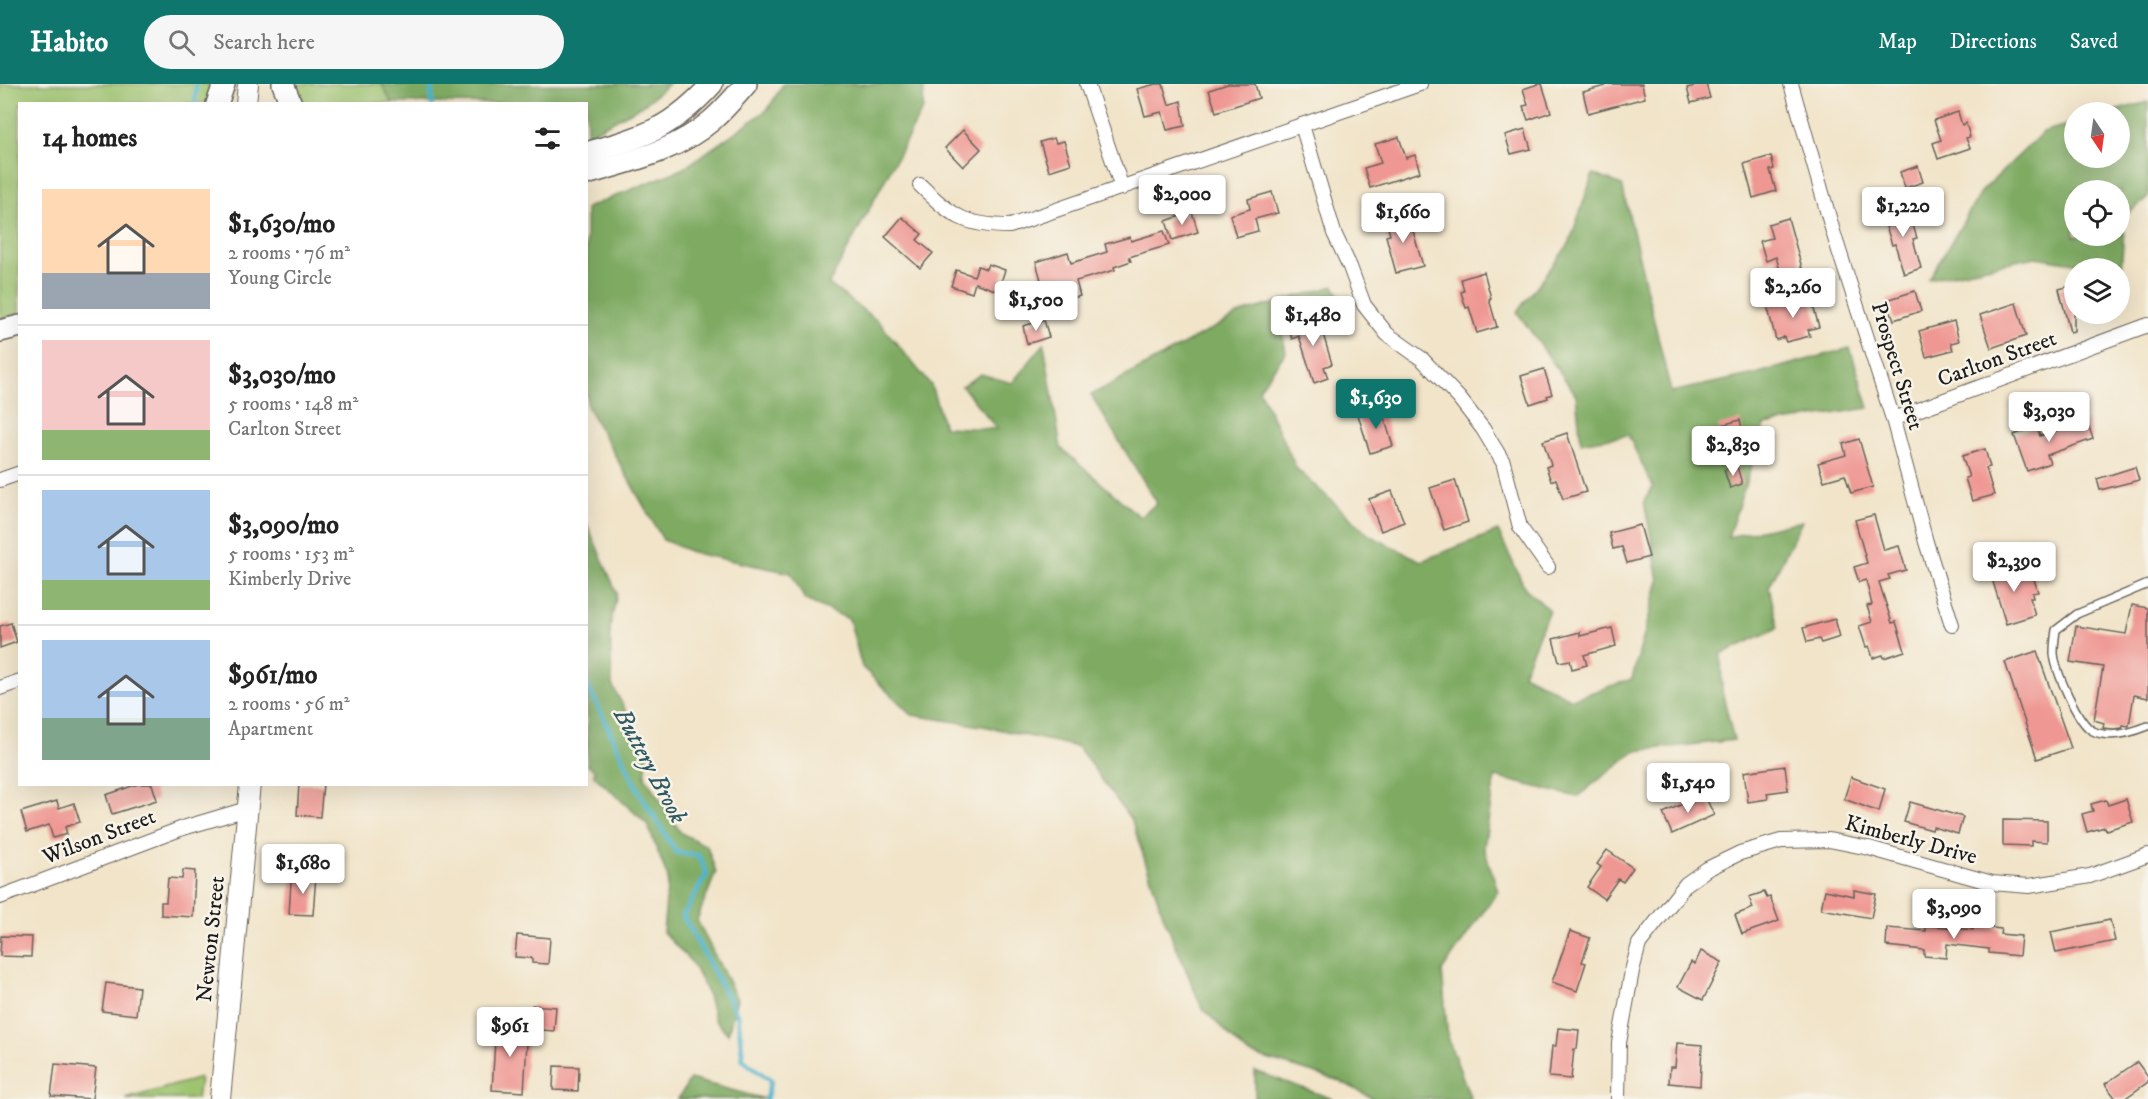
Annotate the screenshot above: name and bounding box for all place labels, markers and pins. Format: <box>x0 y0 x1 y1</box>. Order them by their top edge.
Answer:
pin: $2,000 <box>1133 175 1231 226</box>
pin: $1,220 <box>1854 187 1952 238</box>
pin: $1,660 <box>1354 193 1452 244</box>
pin: $2,260 <box>1744 268 1842 319</box>
pin: $1,500 <box>987 281 1085 332</box>
pin: $1,480 <box>1264 296 1362 347</box>
pin: $1,630 <box>1327 379 1425 430</box>
pin: $3,030 <box>2000 392 2098 443</box>
pin: $2,830 <box>1684 426 1782 477</box>
pin: $2,390 <box>1965 542 2063 593</box>
pin: $1,540 <box>1639 763 1737 814</box>
pin: $1,680 <box>254 844 352 895</box>
pin: $3,090 <box>1905 889 2003 940</box>
pin: $961 <box>474 1007 546 1058</box>

